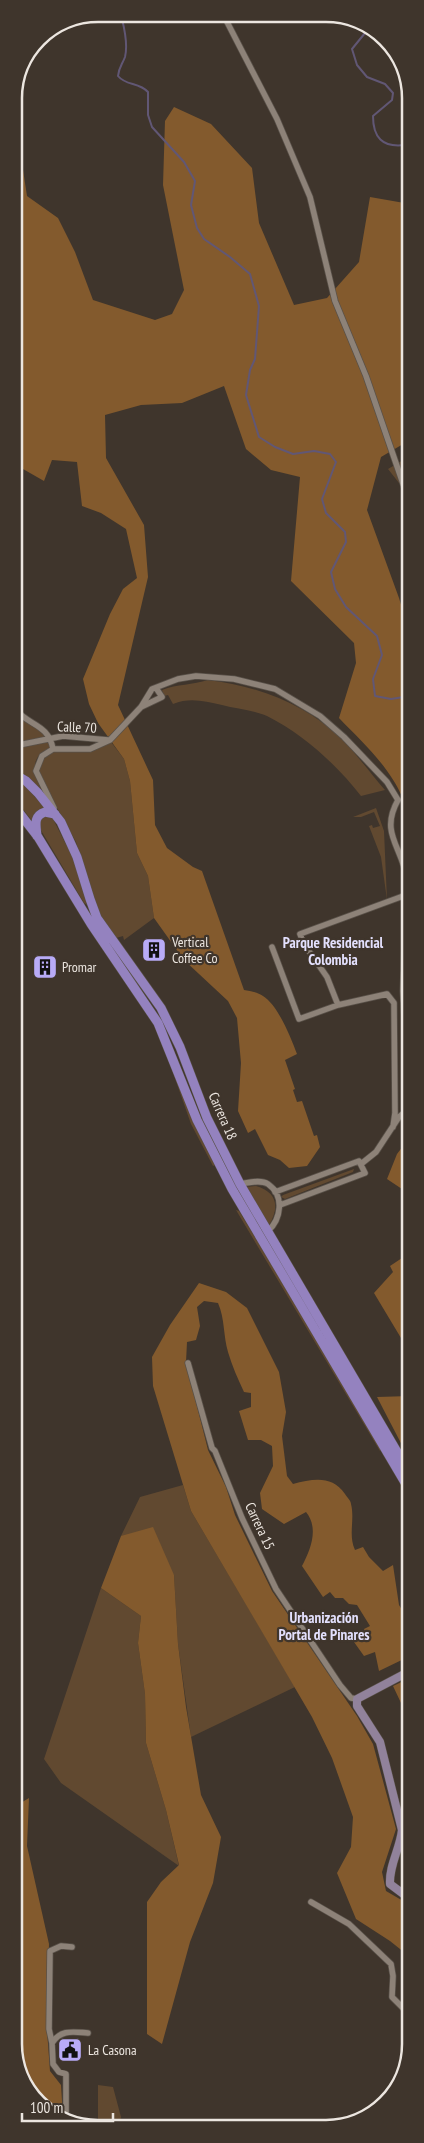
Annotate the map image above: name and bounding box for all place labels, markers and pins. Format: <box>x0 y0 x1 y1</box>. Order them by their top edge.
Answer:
place label: Vertical Coffee Co <box>171 933 218 967</box>
building icon: Vertical Coffee Co <box>141 937 167 963</box>
building icon: Promar <box>32 954 58 980</box>
place label: Promar <box>62 958 97 976</box>
public building icon: La Casona <box>57 2037 83 2063</box>
place label: La Casona <box>88 2041 137 2059</box>

